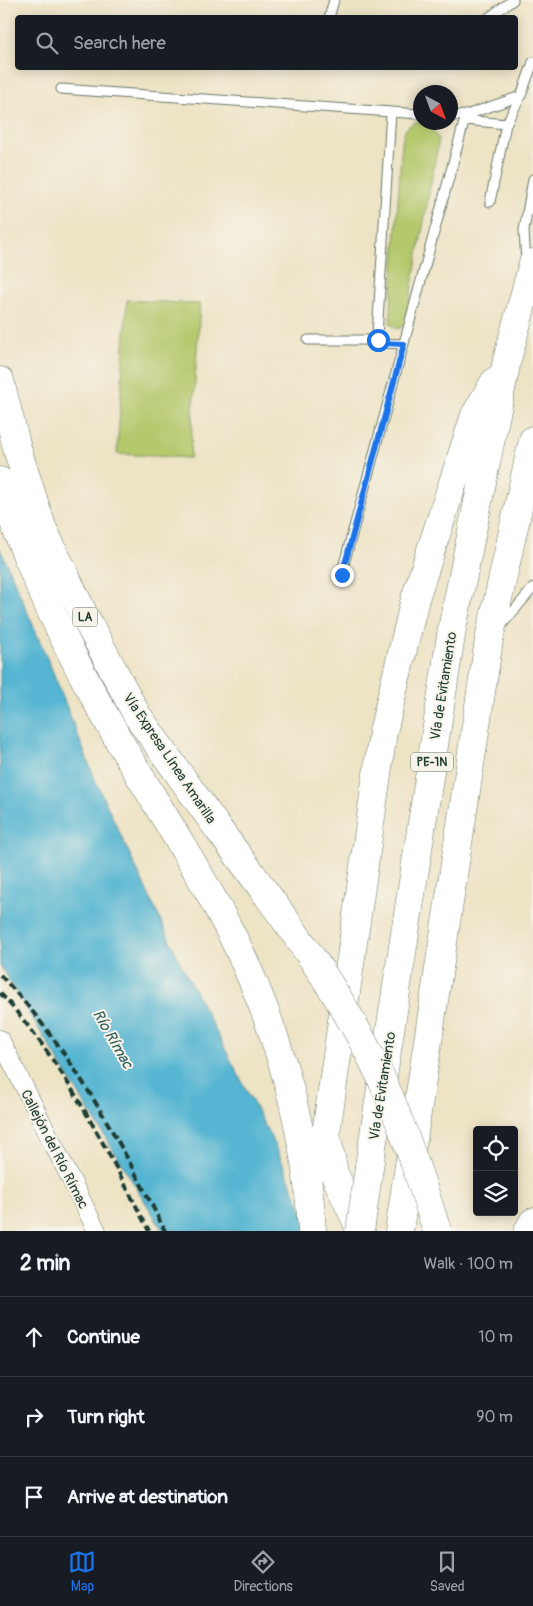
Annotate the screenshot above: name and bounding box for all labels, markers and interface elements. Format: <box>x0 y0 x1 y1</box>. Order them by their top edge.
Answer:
search box <box>15 15 518 70</box>
icon: search <box>33 29 61 57</box>
text: Search here <box>73 31 166 55</box>
north arrow <box>413 85 458 130</box>
route start <box>367 329 390 352</box>
route end <box>331 564 354 587</box>
road number: LA <box>72 608 98 626</box>
street label: Vía de Evitamiento <box>427 630 461 741</box>
street label: Vía Expresa Línea Amarilla <box>119 690 220 827</box>
road number: PE-1N <box>411 752 453 772</box>
water label: Río Rímac <box>88 1006 138 1073</box>
street label: Vía de Evitamiento <box>366 1030 400 1141</box>
street label: Callejón del Río Rímac <box>17 1087 92 1212</box>
map controls <box>473 1126 518 1216</box>
button: locate <box>473 1126 518 1171</box>
button: layers <box>473 1171 518 1216</box>
text: 2 min <box>20 1250 70 1277</box>
text: Walk · 100 m <box>424 1254 513 1274</box>
icon: ahead <box>20 1323 48 1351</box>
text: Continue <box>67 1325 140 1349</box>
text: 10 m <box>478 1327 513 1347</box>
icon: right <box>20 1403 48 1431</box>
text: Turn right <box>67 1405 145 1429</box>
text: 90 m <box>476 1407 513 1427</box>
icon: arrive <box>20 1483 48 1511</box>
text: Arrive at destination <box>67 1485 228 1509</box>
tab: Map <box>68 1548 96 1595</box>
tab: Directions <box>233 1548 293 1595</box>
tab: Saved <box>430 1548 465 1595</box>

